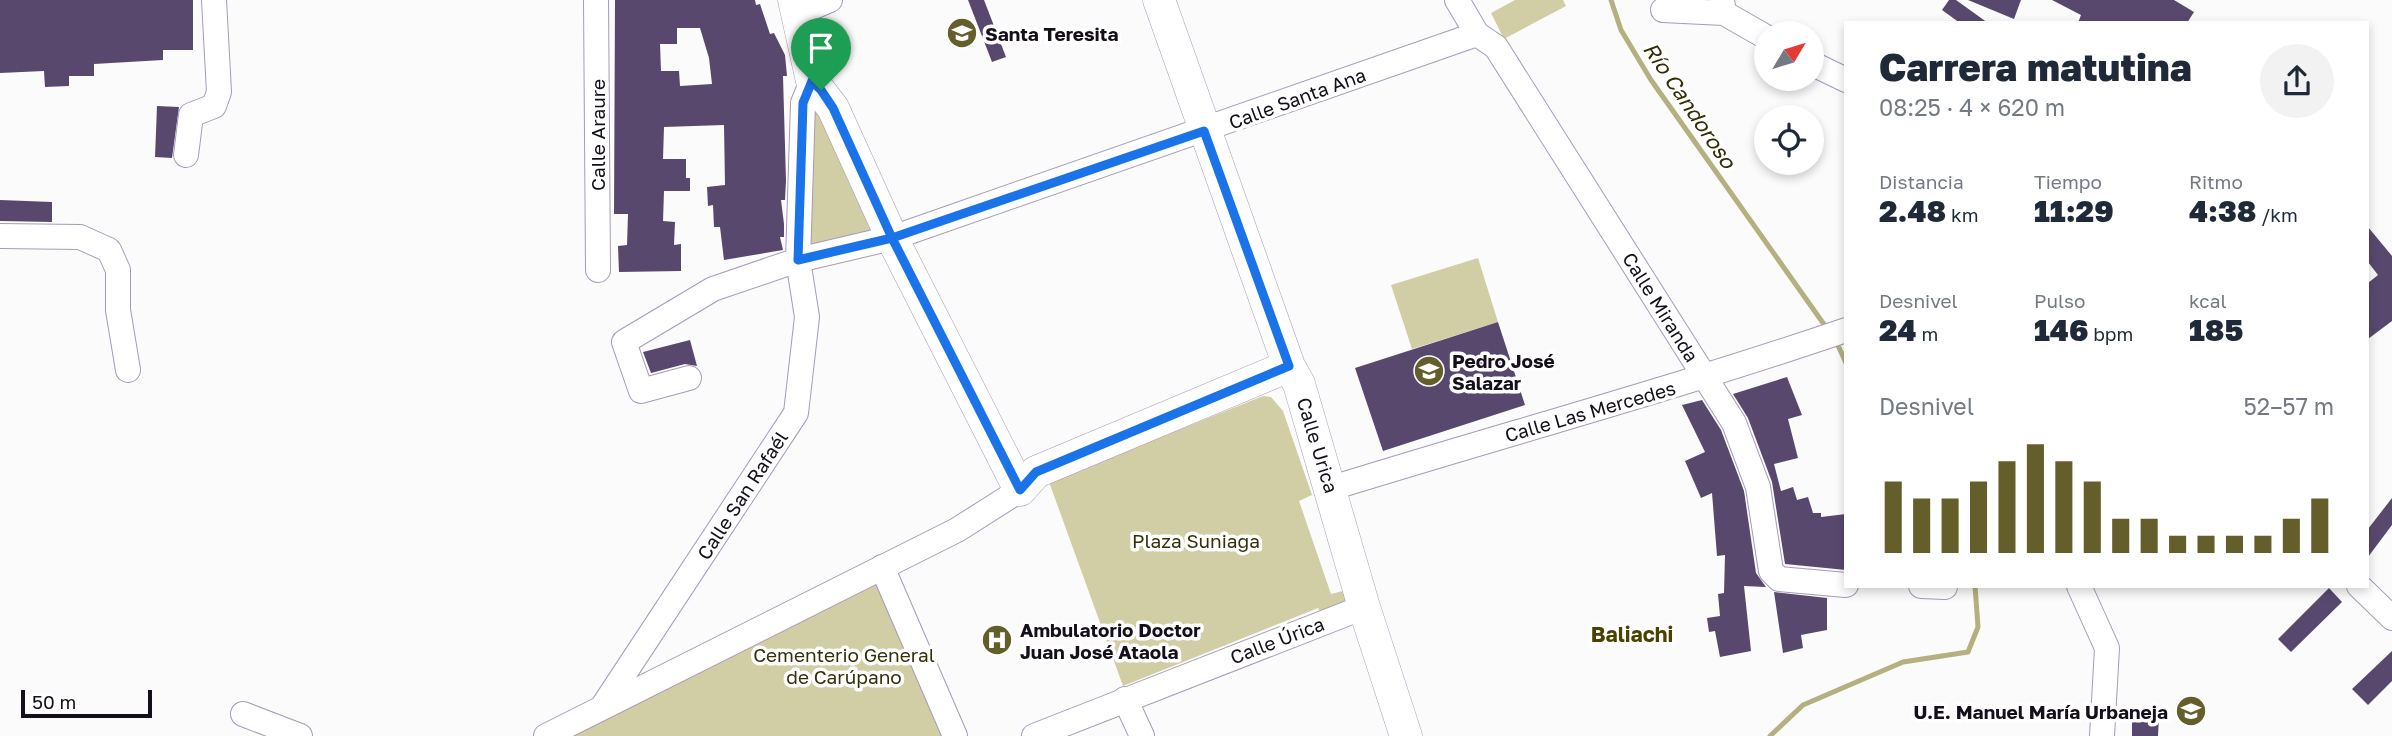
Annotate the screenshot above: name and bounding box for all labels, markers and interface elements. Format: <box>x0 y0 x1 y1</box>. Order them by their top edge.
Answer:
school or university icon: Santa Teresita <box>945 16 979 50</box>
pin <box>791 18 851 90</box>
north arrow <box>1754 21 1824 91</box>
map controls <box>1754 21 1824 175</box>
place label: Santa Teresita <box>985 22 1118 45</box>
icon: arrive <box>802 29 840 67</box>
water label: Río Candoroso <box>1638 37 1743 174</box>
text: Carrera matutina <box>1879 44 2192 89</box>
button: share <box>2260 44 2334 118</box>
street label: Calle Santa Ana <box>1225 63 1369 133</box>
street label: Calle Araure <box>586 79 609 191</box>
text: 08:25 · 4 × 620 m <box>1879 93 2065 121</box>
button: locate <box>1754 105 1824 175</box>
text: Distancia <box>1879 170 1964 193</box>
text: Tiempo <box>2034 170 2102 193</box>
text: Ritmo <box>2189 170 2243 193</box>
text: 2.48 <box>1879 193 1946 229</box>
text: 11:29 <box>2034 193 2114 229</box>
text: 4:38 <box>2189 193 2257 229</box>
text: km <box>1946 203 1979 226</box>
text: /km <box>2257 203 2298 226</box>
street label: Calle Miranda <box>1618 248 1704 366</box>
text: Desnivel <box>1879 289 1958 312</box>
text: Pulso <box>2034 289 2086 312</box>
text: kcal <box>2189 289 2227 312</box>
text: 24 <box>1879 312 1917 348</box>
text: 146 <box>2034 312 2088 348</box>
text: 185 <box>2189 312 2243 348</box>
text: m <box>1917 322 1938 345</box>
text: bpm <box>2088 322 2133 345</box>
place label: Pedro José Salazar <box>1452 349 1555 394</box>
school or university icon: Pedro José Salazar <box>1412 354 1446 388</box>
street label: Calle Las Mercedes <box>1502 376 1678 446</box>
text: Desnivel <box>1879 392 1974 420</box>
text: 52–57 m <box>2243 392 2334 420</box>
street label: Calle Urica <box>1293 394 1343 496</box>
street label: Calle San Rafaél <box>692 426 792 564</box>
park label: Plaza Suniaga <box>1132 529 1260 552</box>
street label: Calle Úrica <box>1227 612 1327 668</box>
place label: Ambulatorio Doctor Juan José Ataola <box>1020 618 1201 663</box>
district label: Baliachi <box>1591 621 1673 647</box>
hospital icon: Ambulatorio Doctor Juan José Ataola <box>980 623 1014 657</box>
park label: Cementerio General de Carúpano <box>753 643 935 688</box>
scale bar <box>21 687 152 719</box>
text: 50 m <box>32 690 76 713</box>
school or university icon: U.E. Manuel María Urbaneja <box>2174 694 2208 728</box>
place label: U.E. Manuel María Urbaneja <box>1914 700 2168 723</box>

